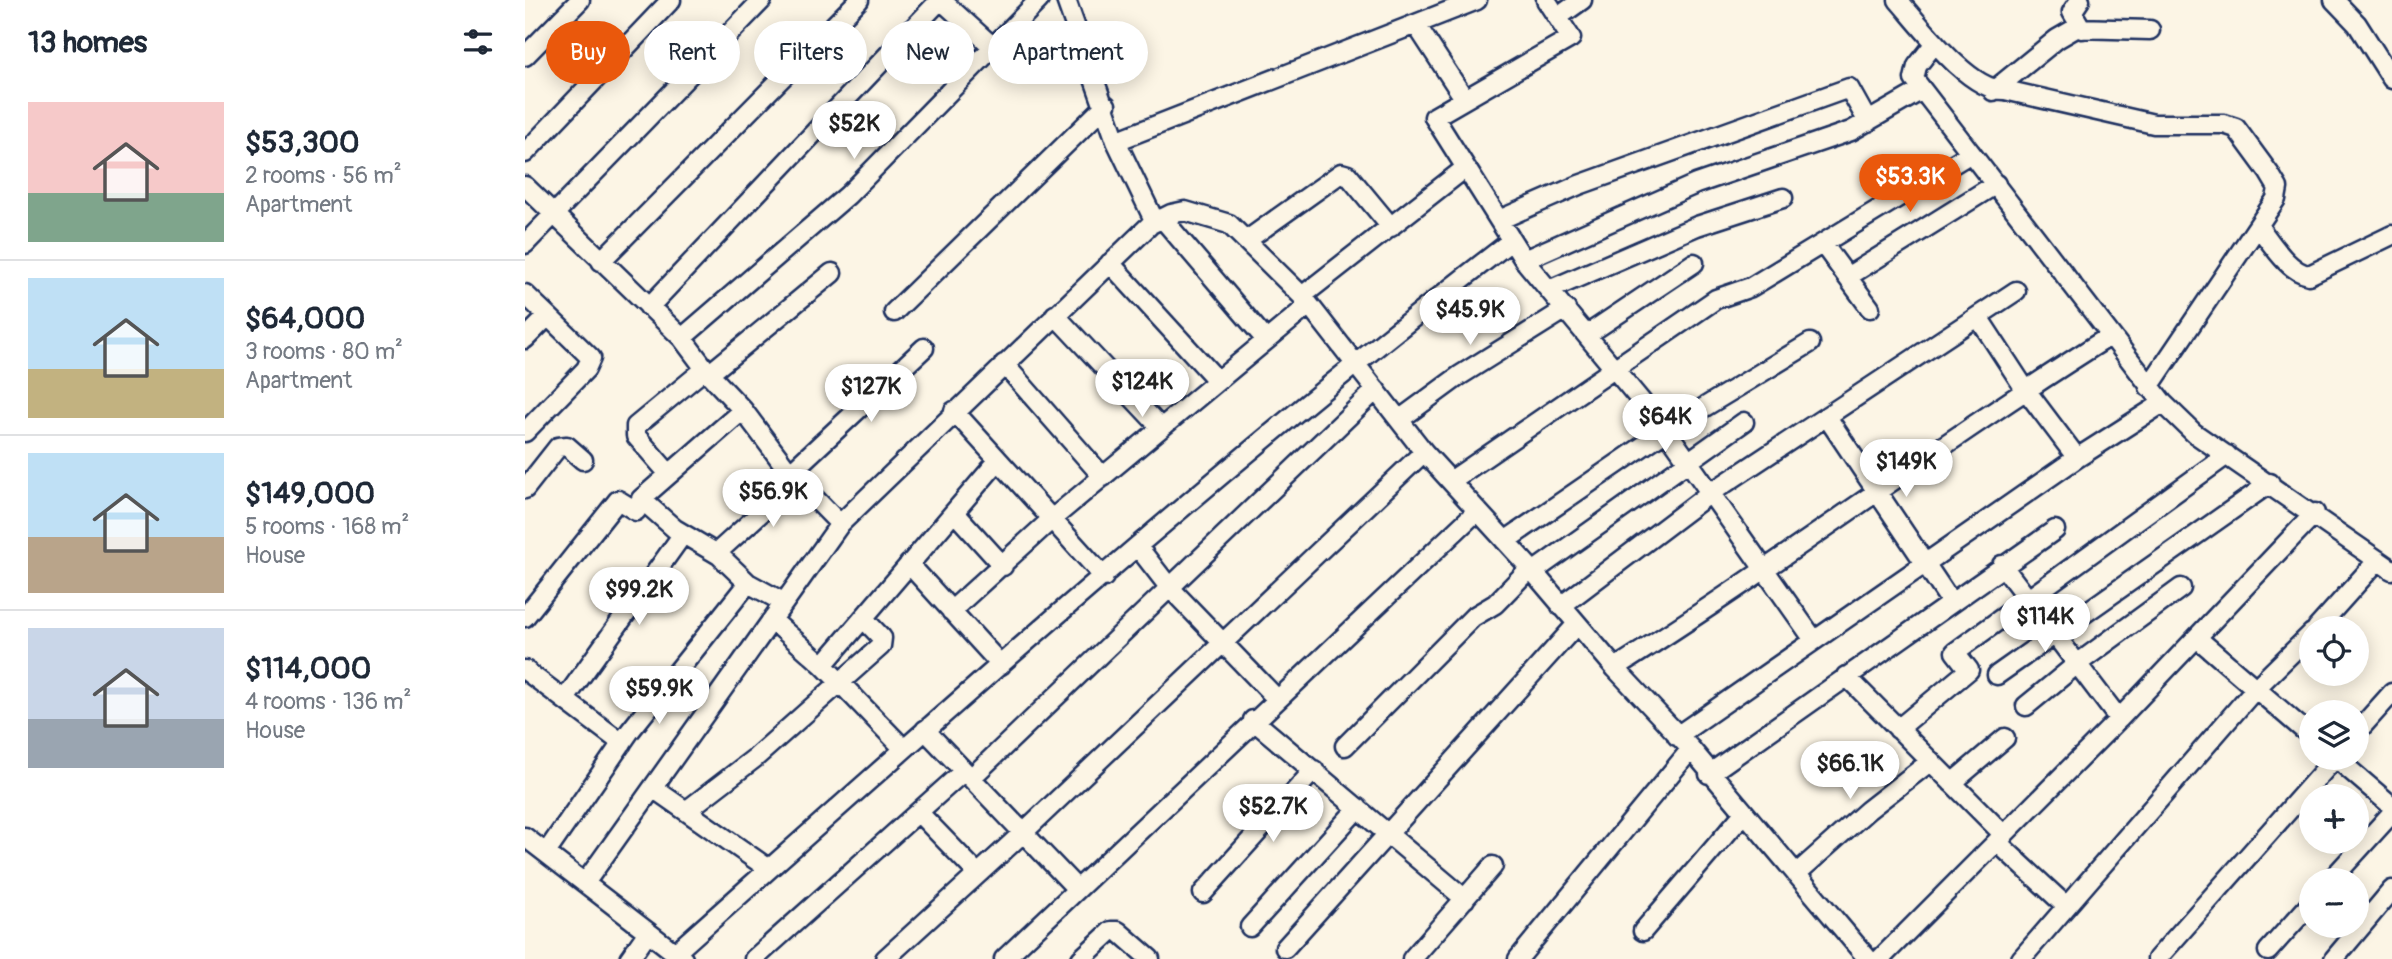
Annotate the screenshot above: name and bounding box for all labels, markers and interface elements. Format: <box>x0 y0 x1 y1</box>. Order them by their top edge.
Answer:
chip: Buy <box>546 21 630 84</box>
chip: Rent <box>644 21 740 84</box>
chip: Filters <box>754 21 867 84</box>
chip: New <box>881 21 974 84</box>
chip: Apartment <box>988 21 1148 84</box>
icon: filters <box>459 23 497 61</box>
text: 13 homes <box>28 24 147 61</box>
pin: $52K <box>813 102 895 161</box>
text: $52K <box>828 109 880 138</box>
text: $53,300 <box>245 124 360 161</box>
icon: home <box>84 130 168 214</box>
pin: $53.3K <box>1853 154 1967 214</box>
text: 2 rooms · 56 m² <box>245 161 402 190</box>
text: $53.3K <box>1875 162 1945 191</box>
text: Apartment <box>245 190 352 219</box>
pin: $45.9K <box>1413 288 1527 347</box>
text: $45.9K <box>1435 295 1505 324</box>
text: $64,000 <box>245 300 365 337</box>
icon: home <box>84 306 168 390</box>
text: 3 rooms · 80 m² <box>245 337 403 366</box>
pin: $124K <box>1093 360 1191 419</box>
pin: $127K <box>822 364 920 424</box>
text: Apartment <box>245 366 352 395</box>
text: $124K <box>1111 367 1173 396</box>
text: $127K <box>841 372 901 401</box>
pin: $64K <box>1624 394 1706 454</box>
text: $64K <box>1638 402 1692 431</box>
pin: $149K <box>1857 440 1955 499</box>
text: $149K <box>1876 447 1936 476</box>
pin: $56.9K <box>716 470 830 529</box>
text: $149,000 <box>245 475 375 512</box>
text: $56.9K <box>738 477 808 506</box>
icon: home <box>84 481 168 565</box>
text: 5 rooms · 168 m² <box>245 512 409 541</box>
text: House <box>245 541 305 570</box>
pin: $99.2K <box>582 568 696 627</box>
text: $99.2K <box>605 575 673 604</box>
pin: $114K <box>1996 594 2094 654</box>
text: $114K <box>2016 602 2074 631</box>
map controls <box>2299 616 2369 938</box>
button: locate <box>2299 616 2369 686</box>
text: $114,000 <box>245 650 371 687</box>
icon: home <box>84 656 168 740</box>
pin: $59.9K <box>602 666 716 726</box>
text: $59.9K <box>625 674 693 703</box>
text: 4 rooms · 136 m² <box>245 687 411 716</box>
button: layers <box>2299 700 2369 770</box>
text: House <box>245 716 305 745</box>
pin: $66.1K <box>1793 742 1907 801</box>
text: $66.1K <box>1816 749 1884 778</box>
pin: $52.7K <box>1216 784 1330 844</box>
button: + <box>2299 784 2369 854</box>
text: $52.7K <box>1239 792 1307 821</box>
button: − <box>2299 868 2369 938</box>

